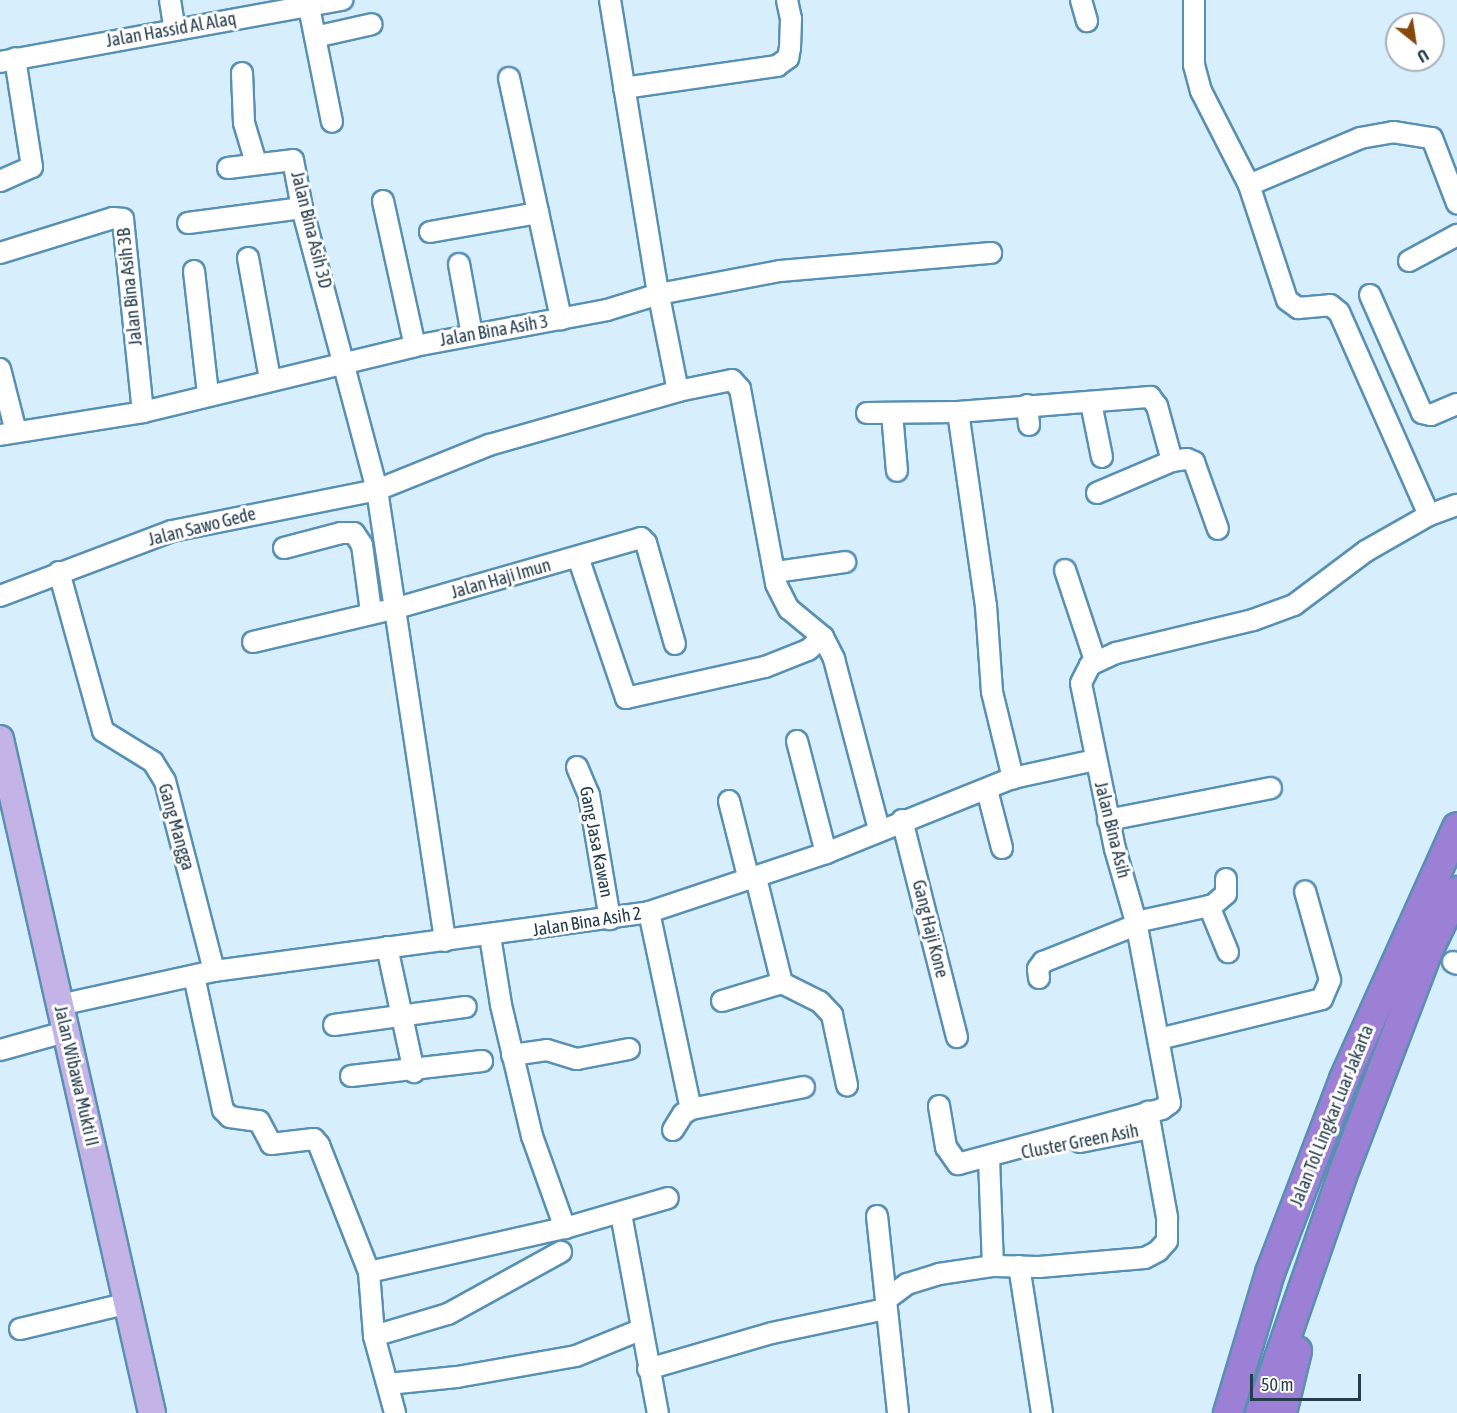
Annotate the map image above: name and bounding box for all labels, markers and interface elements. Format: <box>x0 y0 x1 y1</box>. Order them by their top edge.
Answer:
street label: Jalan Hassid Al Alaq <box>104 8 238 52</box>
north arrow <box>1385 12 1445 72</box>
text: U <box>1414 46 1432 66</box>
street label: Jalan Bina Asih 3D <box>286 169 336 291</box>
street label: Jalan Bina Asih 3B <box>113 227 147 347</box>
street label: Jalan Bina Asih 3 <box>438 311 550 351</box>
street label: Jalan Sawo Gede <box>146 503 258 551</box>
street label: Jalan Haji Imun <box>449 554 553 604</box>
street label: Jalan Bina Asih <box>1090 779 1134 881</box>
street label: Gang Mangga <box>153 781 199 873</box>
street label: Gang Jasa Kawan <box>575 785 617 899</box>
street label: Gang Haji Kone <box>907 878 953 980</box>
street label: Jalan Bina Asih 2 <box>531 903 643 941</box>
street label: Jalan Wibawa Mukti II <box>49 1004 103 1148</box>
street label: Jalan Tol Lingkar Luar Jakarta <box>1286 1022 1378 1210</box>
street label: Cluster Green Asih <box>1019 1120 1141 1164</box>
scale bar <box>1253 1362 1364 1400</box>
text: 50 m <box>1261 1374 1293 1395</box>

